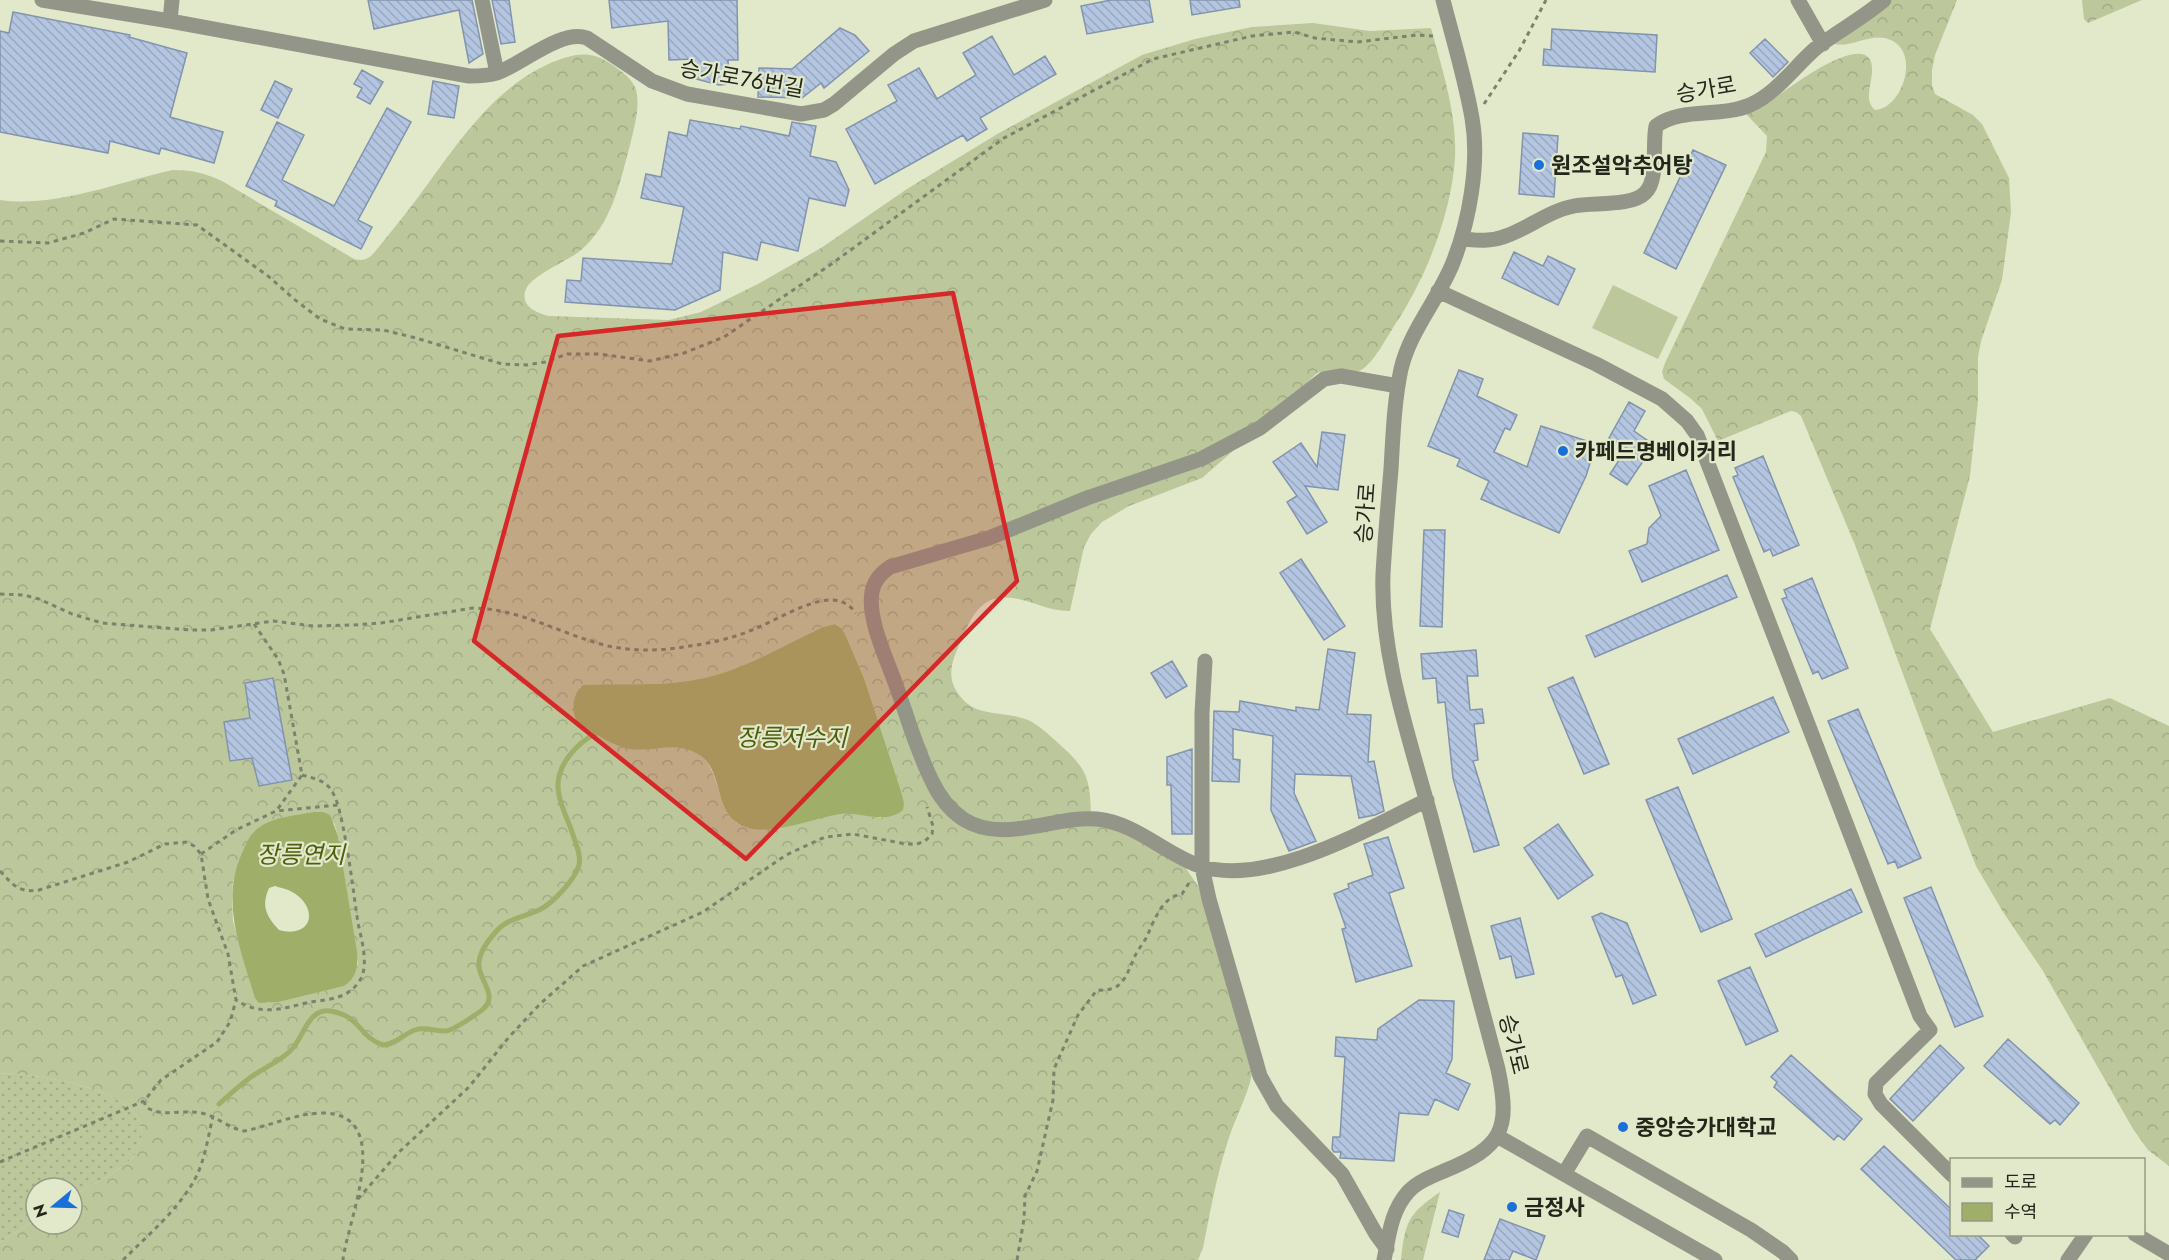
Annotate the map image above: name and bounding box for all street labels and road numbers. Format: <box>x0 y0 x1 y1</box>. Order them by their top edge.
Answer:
street label: 승가로76번길 <box>677 51 807 105</box>
street label: 승가로 <box>1673 68 1739 110</box>
street label: 승가로 <box>1347 482 1383 544</box>
street label: 승가로 <box>1491 1011 1537 1077</box>

